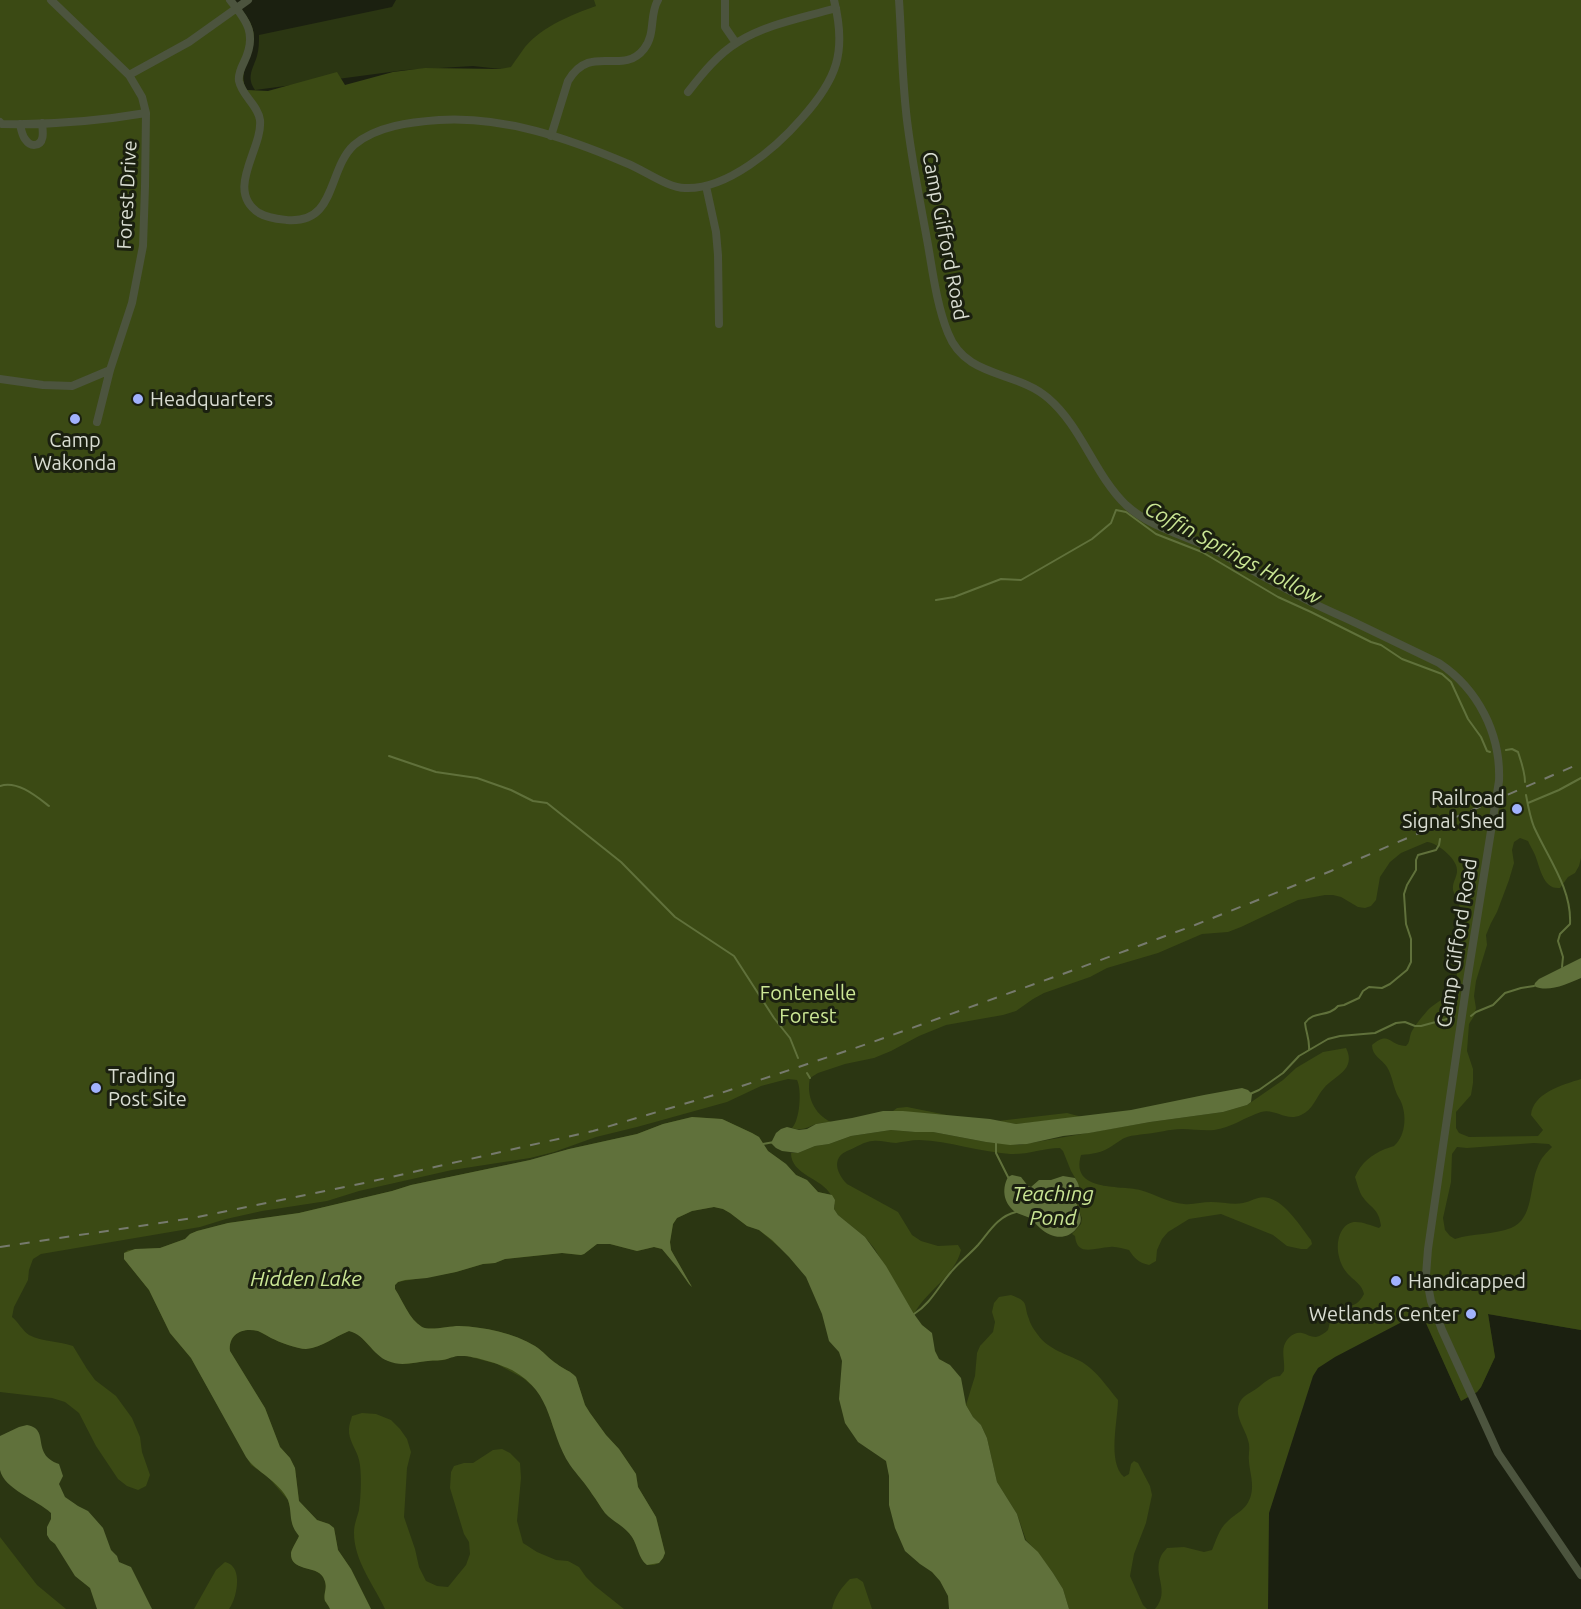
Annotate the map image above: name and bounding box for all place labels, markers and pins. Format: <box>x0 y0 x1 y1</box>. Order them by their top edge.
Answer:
place label: Headquarters <box>150 387 273 411</box>
marker: Headquarters <box>131 392 145 406</box>
marker: Camp Wakonda <box>68 412 82 426</box>
place label: Camp Wakonda <box>33 428 117 475</box>
place label: Railroad Signal Shed <box>1402 786 1505 833</box>
marker: Railroad Signal Shed <box>1510 802 1524 816</box>
place label: Trading Post Site <box>108 1064 187 1111</box>
marker: Trading Post Site <box>89 1081 103 1095</box>
place label: Handicapped <box>1408 1269 1526 1293</box>
marker: Handicapped <box>1389 1274 1403 1288</box>
place label: Wetlands Center <box>1309 1302 1459 1326</box>
marker: Wetlands Center <box>1464 1307 1478 1321</box>

